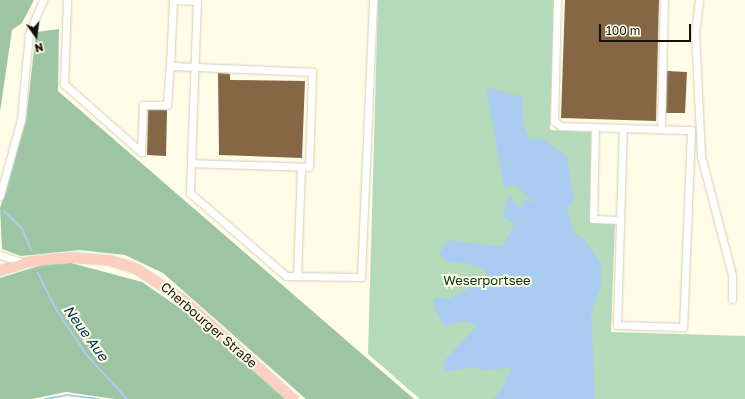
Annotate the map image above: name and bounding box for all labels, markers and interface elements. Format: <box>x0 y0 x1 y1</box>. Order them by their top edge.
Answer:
north arrow <box>16 16 56 56</box>
scale bar <box>601 16 693 42</box>
text: 100 m <box>606 23 640 38</box>
text: N <box>33 41 45 55</box>
park label: Weserportsee <box>443 272 531 288</box>
street label: Cherbourger Straße <box>158 279 260 371</box>
water label: Neue Aue <box>60 302 112 364</box>

